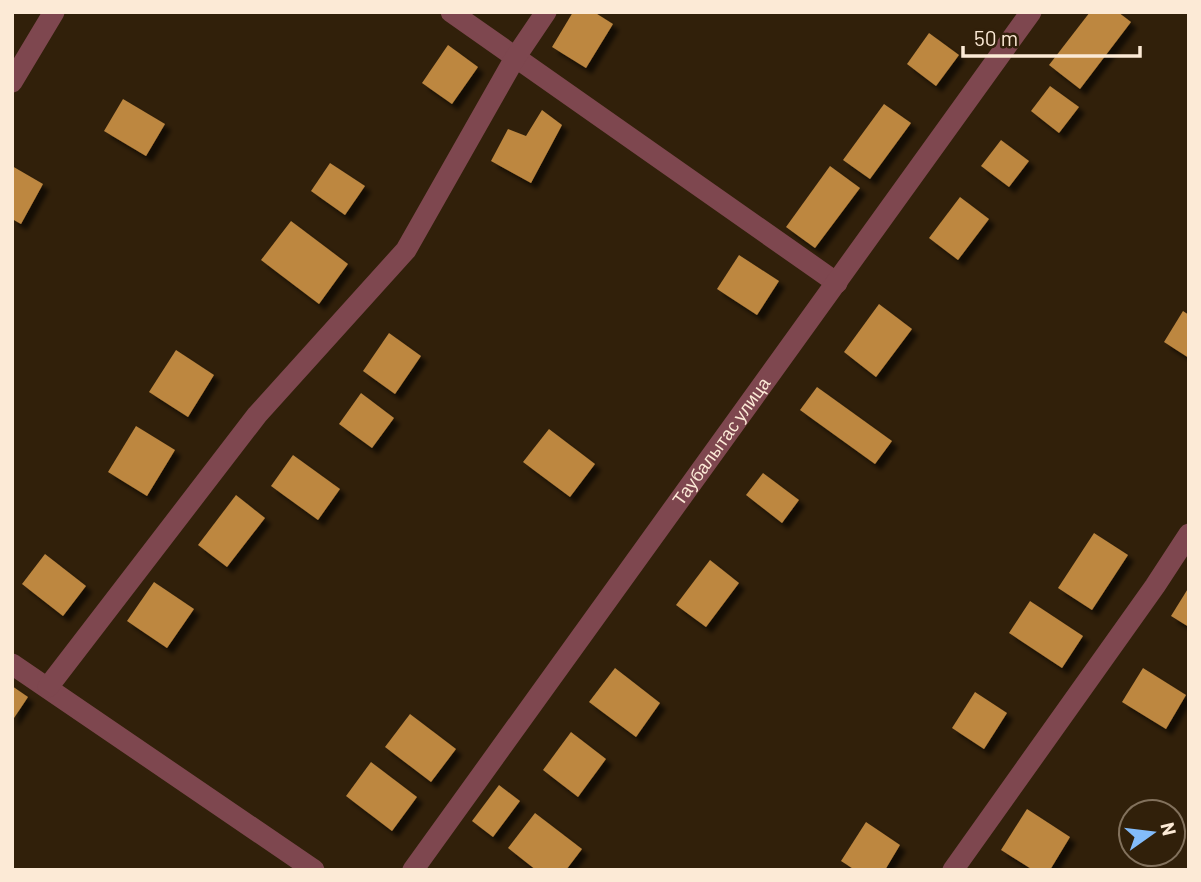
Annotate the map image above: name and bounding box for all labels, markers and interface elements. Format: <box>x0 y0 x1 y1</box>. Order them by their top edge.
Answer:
scale bar <box>963 14 1140 58</box>
text: 50 m <box>974 25 1018 50</box>
street label: Таубалытас улица <box>667 372 775 509</box>
north arrow <box>1117 798 1187 868</box>
text: N <box>1156 820 1182 838</box>

